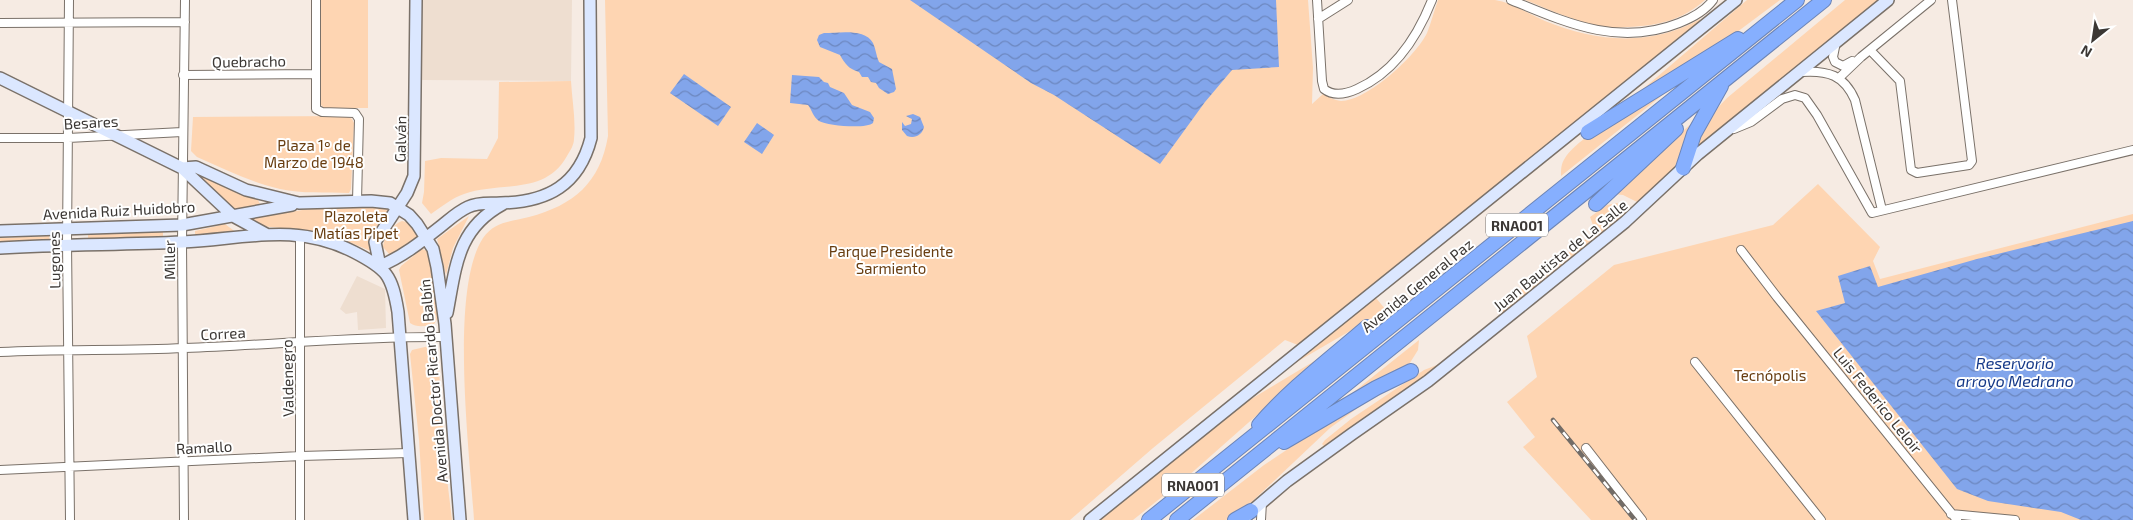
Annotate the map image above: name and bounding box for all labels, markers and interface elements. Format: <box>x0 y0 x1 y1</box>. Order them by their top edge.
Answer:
north arrow <box>2068 15 2118 65</box>
text: N <box>2078 42 2095 62</box>
street label: Quebracho <box>212 51 286 72</box>
street label: Besares <box>63 112 119 132</box>
street label: Galván <box>391 116 409 162</box>
park label: Plaza 1º de Marzo de 1948 <box>264 136 364 171</box>
street label: Juan Bautista de La Salle <box>1489 195 1631 315</box>
street label: Avenida Ruiz Huidobro <box>42 197 196 223</box>
park label: Plazoleta Matías Pipet <box>313 207 399 242</box>
road number: RNA001 <box>1486 214 1548 236</box>
street label: Lugones <box>44 231 64 289</box>
street label: Avenida General Paz <box>1358 235 1476 335</box>
street label: Miller <box>160 240 178 280</box>
park label: Parque Presidente Sarmiento <box>829 242 953 277</box>
street label: Avenida Doctor Ricardo Balbín <box>415 278 451 484</box>
street label: Correa <box>200 323 246 343</box>
street label: Valdenegro <box>277 339 297 417</box>
street label: Luis Federico Leloir <box>1830 344 1926 456</box>
water label: Reservorio arroyo Medrano <box>1956 353 2074 391</box>
park label: Tecnópolis <box>1734 366 1806 384</box>
street label: Ramallo <box>175 437 233 457</box>
road number: RNA001 <box>1162 474 1224 496</box>

